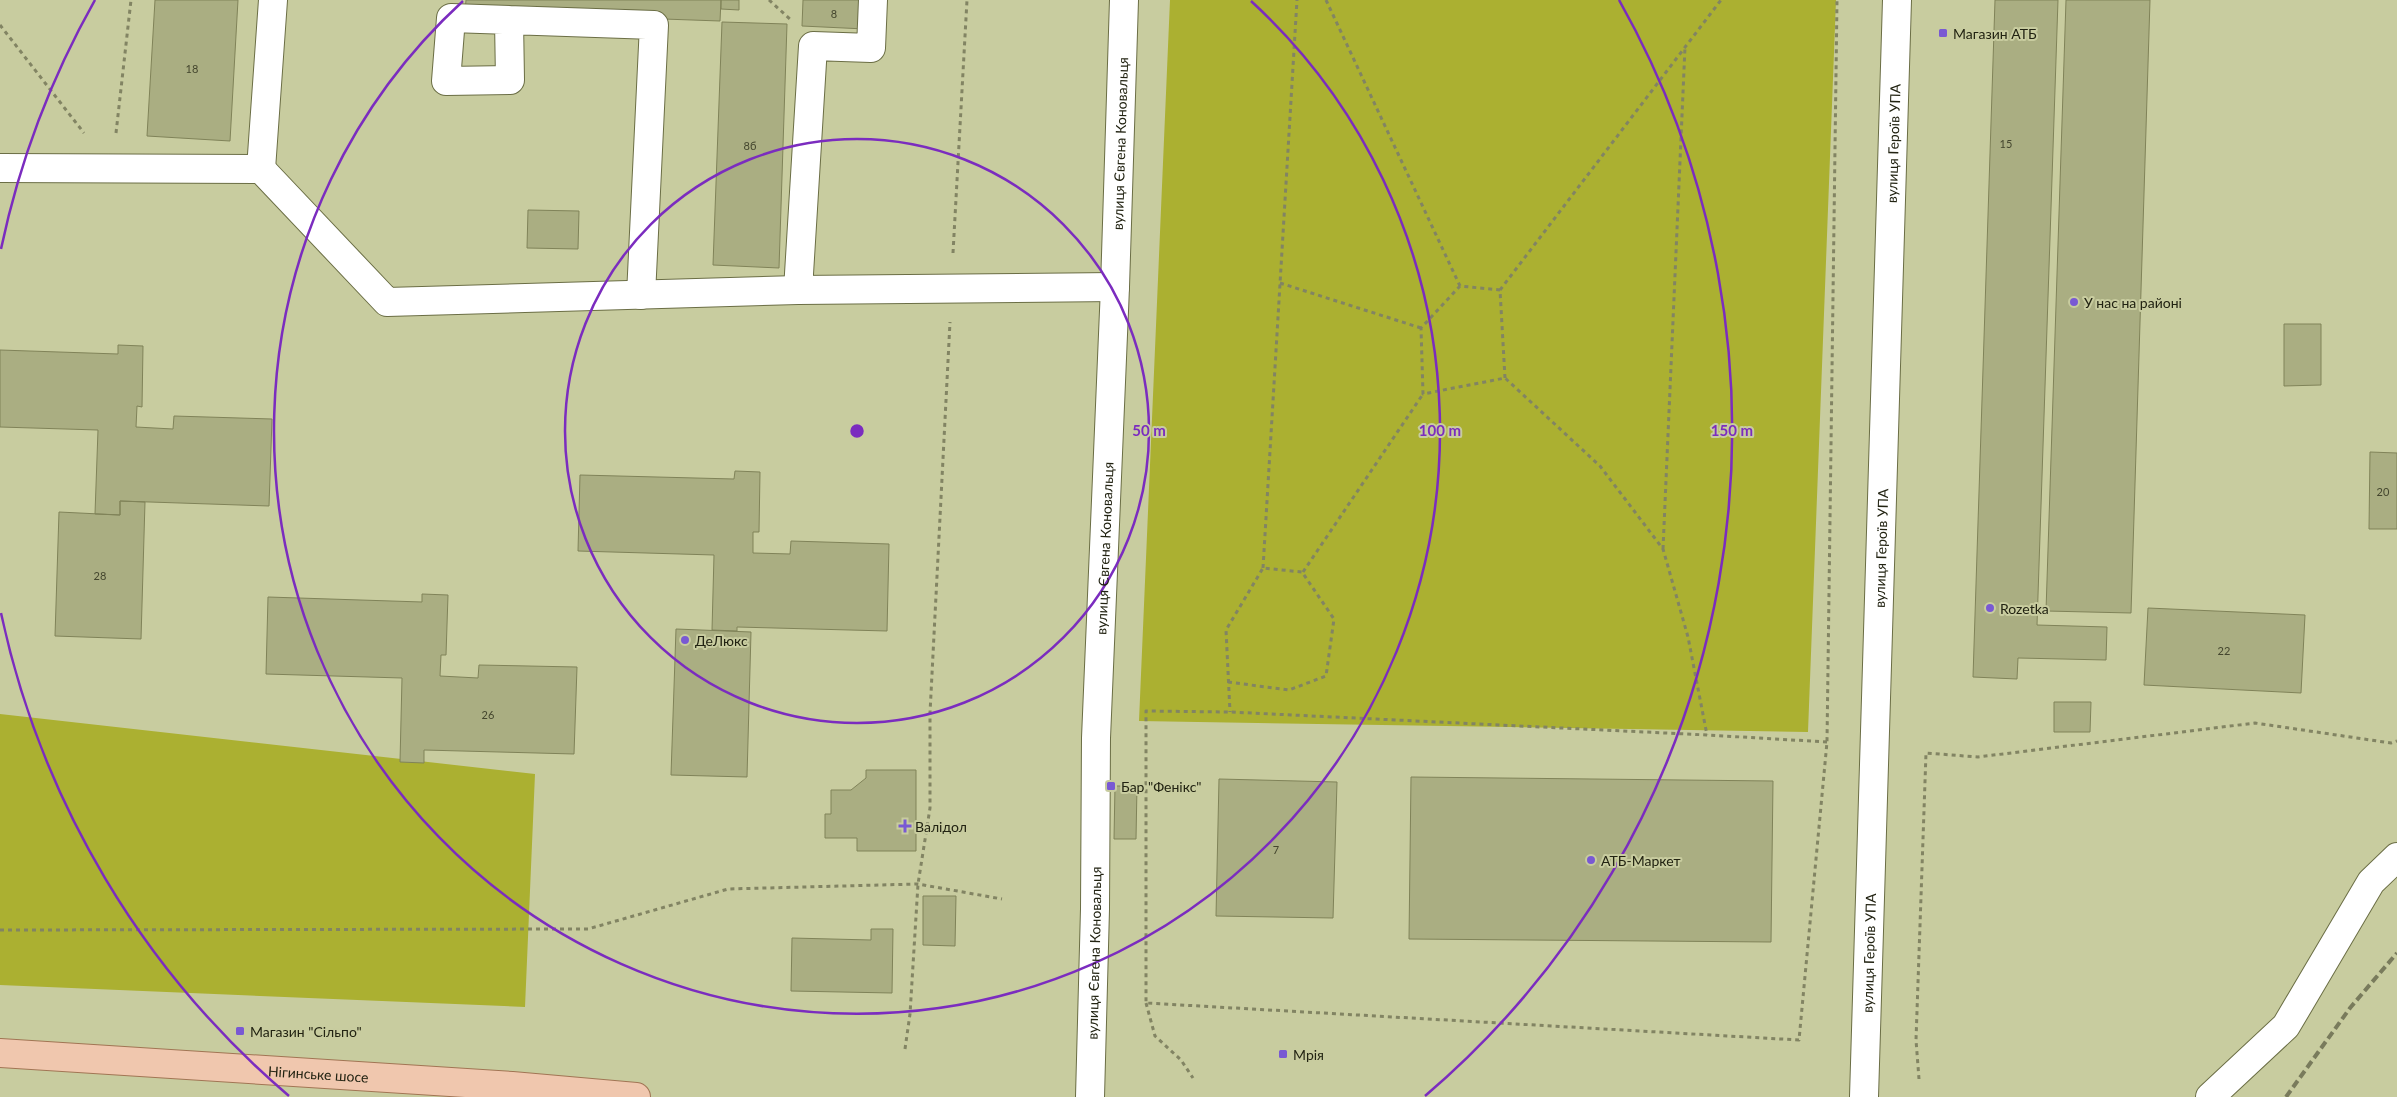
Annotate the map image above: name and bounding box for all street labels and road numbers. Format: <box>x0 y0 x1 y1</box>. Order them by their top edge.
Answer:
street label: вулиця Євгена Коновальця <box>1108 57 1131 230</box>
street label: вулиця Героїв УПА <box>1882 83 1903 203</box>
street label: вулиця Євгена Коновальця <box>1092 461 1116 635</box>
street label: вулиця Героїв УПА <box>1870 488 1891 608</box>
street label: вулиця Євгена Коновальця <box>1083 866 1104 1040</box>
street label: вулиця Героїв УПА <box>1858 893 1879 1013</box>
street label: Нігинське шосе <box>268 1062 369 1085</box>

